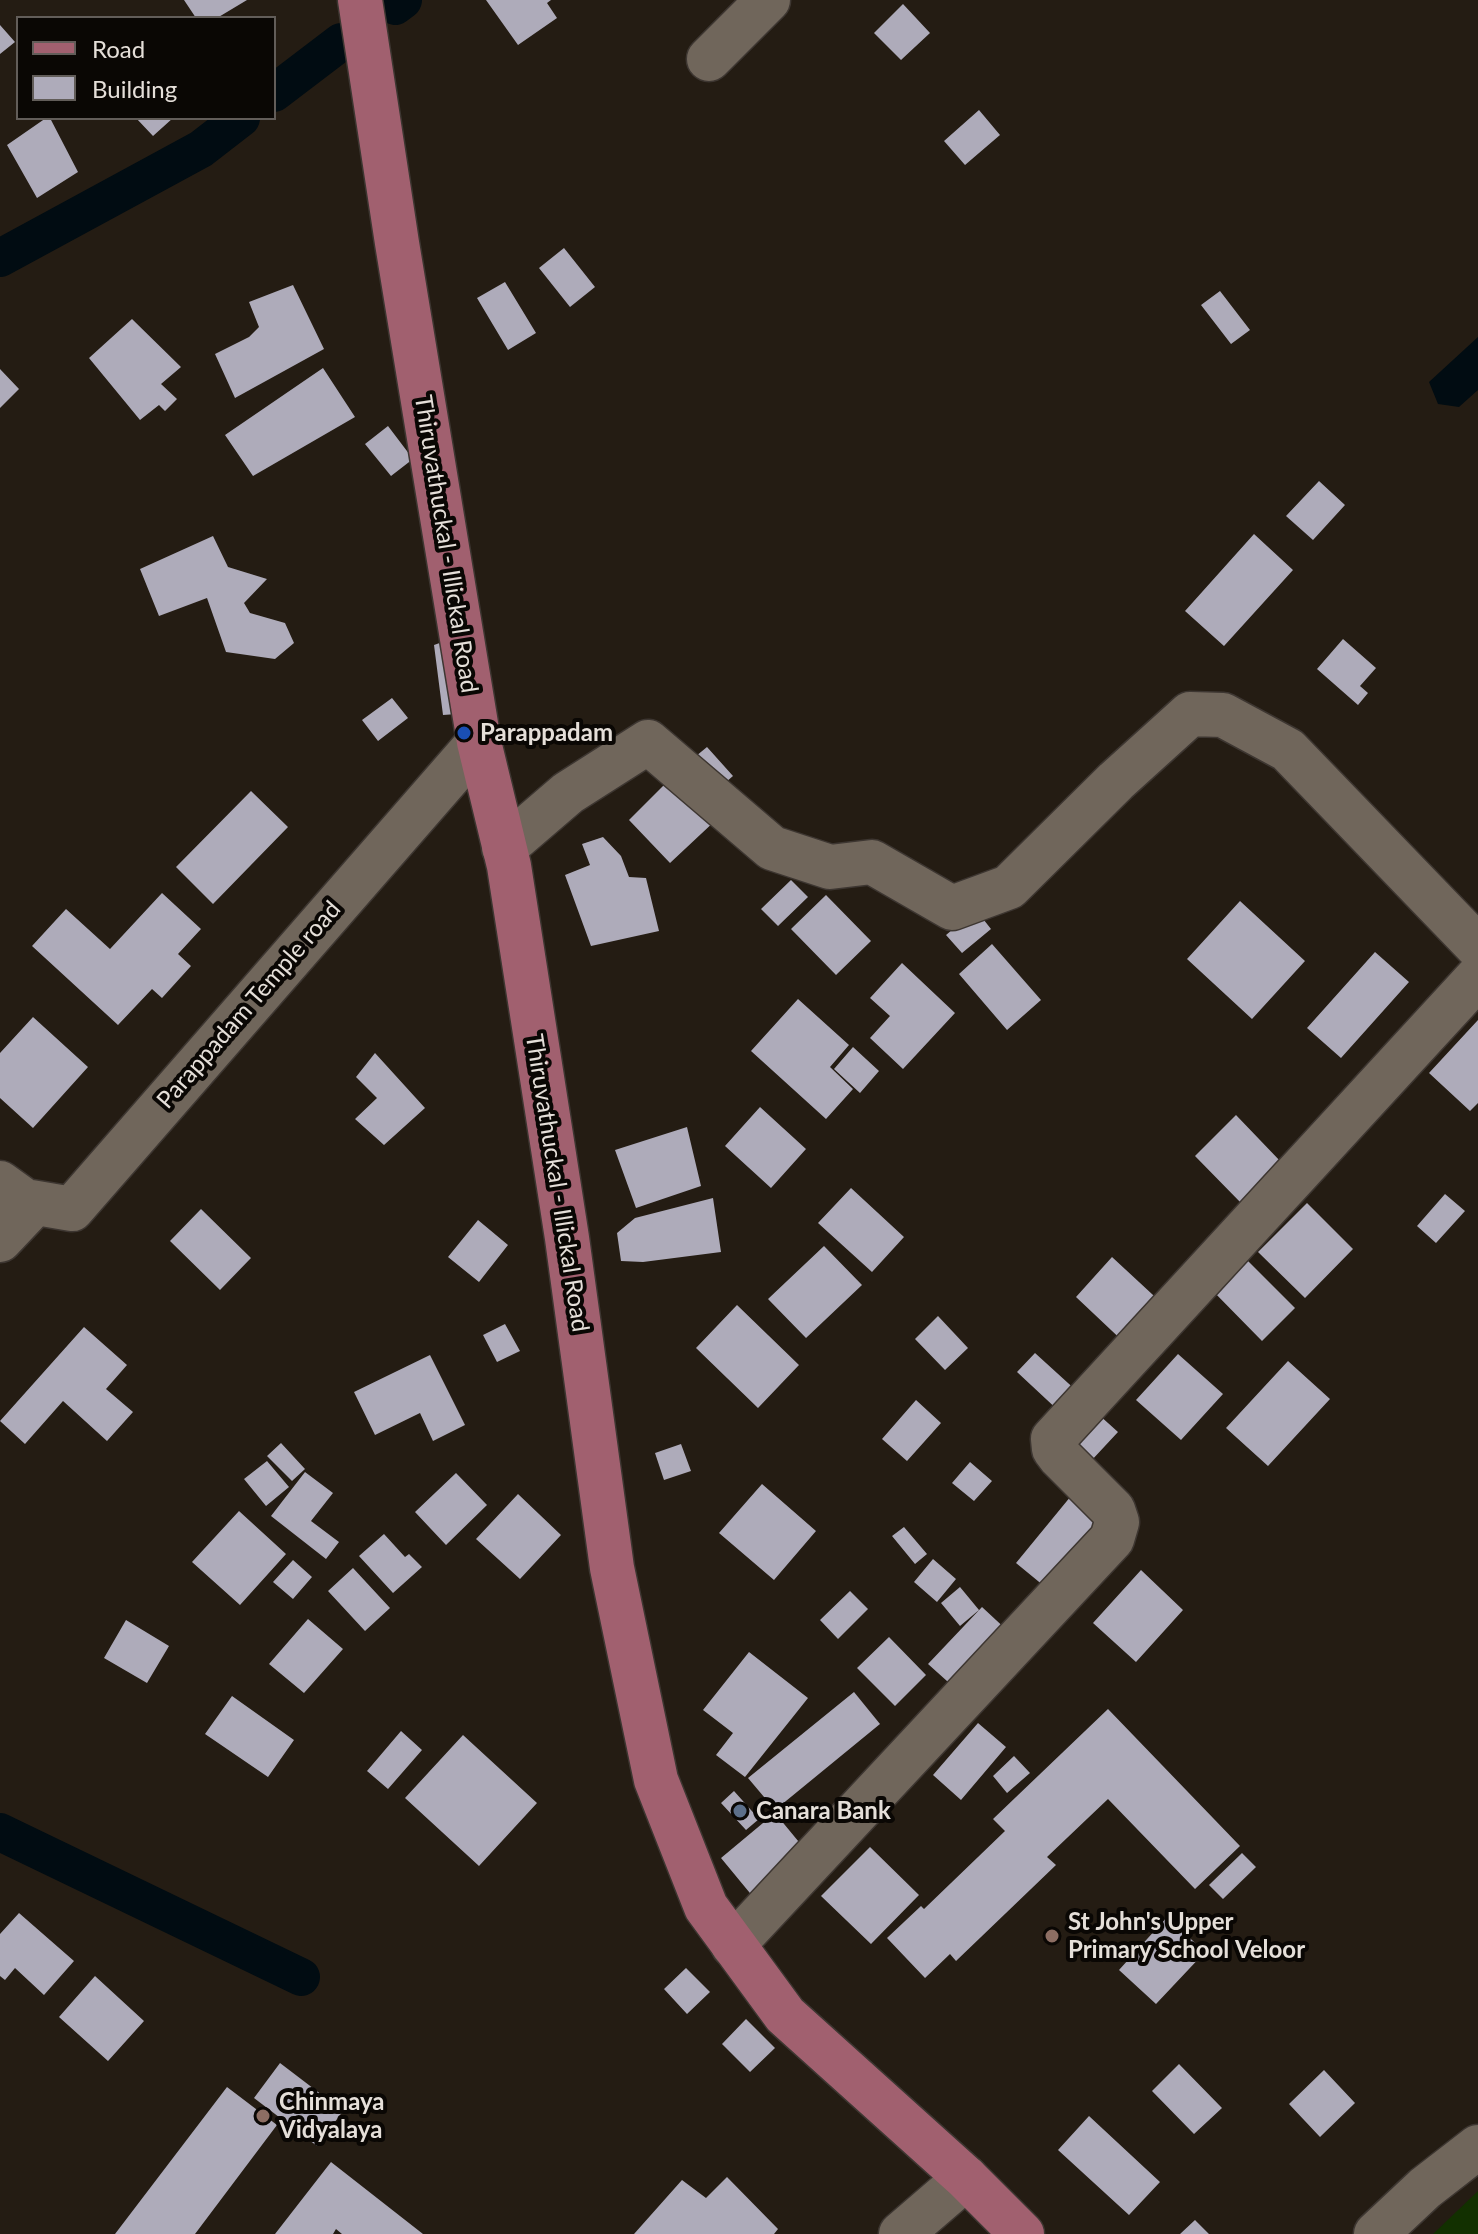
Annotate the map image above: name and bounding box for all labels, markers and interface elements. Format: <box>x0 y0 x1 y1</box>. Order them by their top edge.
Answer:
legend <box>16 16 276 120</box>
text: Road <box>92 34 145 63</box>
text: Building <box>92 74 177 103</box>
street label: Thiruvathuckal - Illickal Road <box>408 393 484 695</box>
place label: Parappadam <box>480 719 613 747</box>
marker: Parappadam <box>455 724 473 742</box>
street label: Parappadam Temple road <box>151 895 347 1115</box>
street label: Thiruvathuckal - Illickal Road <box>519 1032 595 1334</box>
place label: Canara Bank <box>756 1797 891 1825</box>
marker: Canara Bank <box>731 1802 749 1820</box>
place label: St John's Upper Primary School Veloor <box>1068 1908 1305 1964</box>
marker: St John's Upper Primary School Veloor <box>1043 1927 1061 1945</box>
place label: Chinmaya Vidyalaya <box>279 2088 385 2144</box>
marker: Chinmaya Vidyalaya <box>254 2107 272 2125</box>

